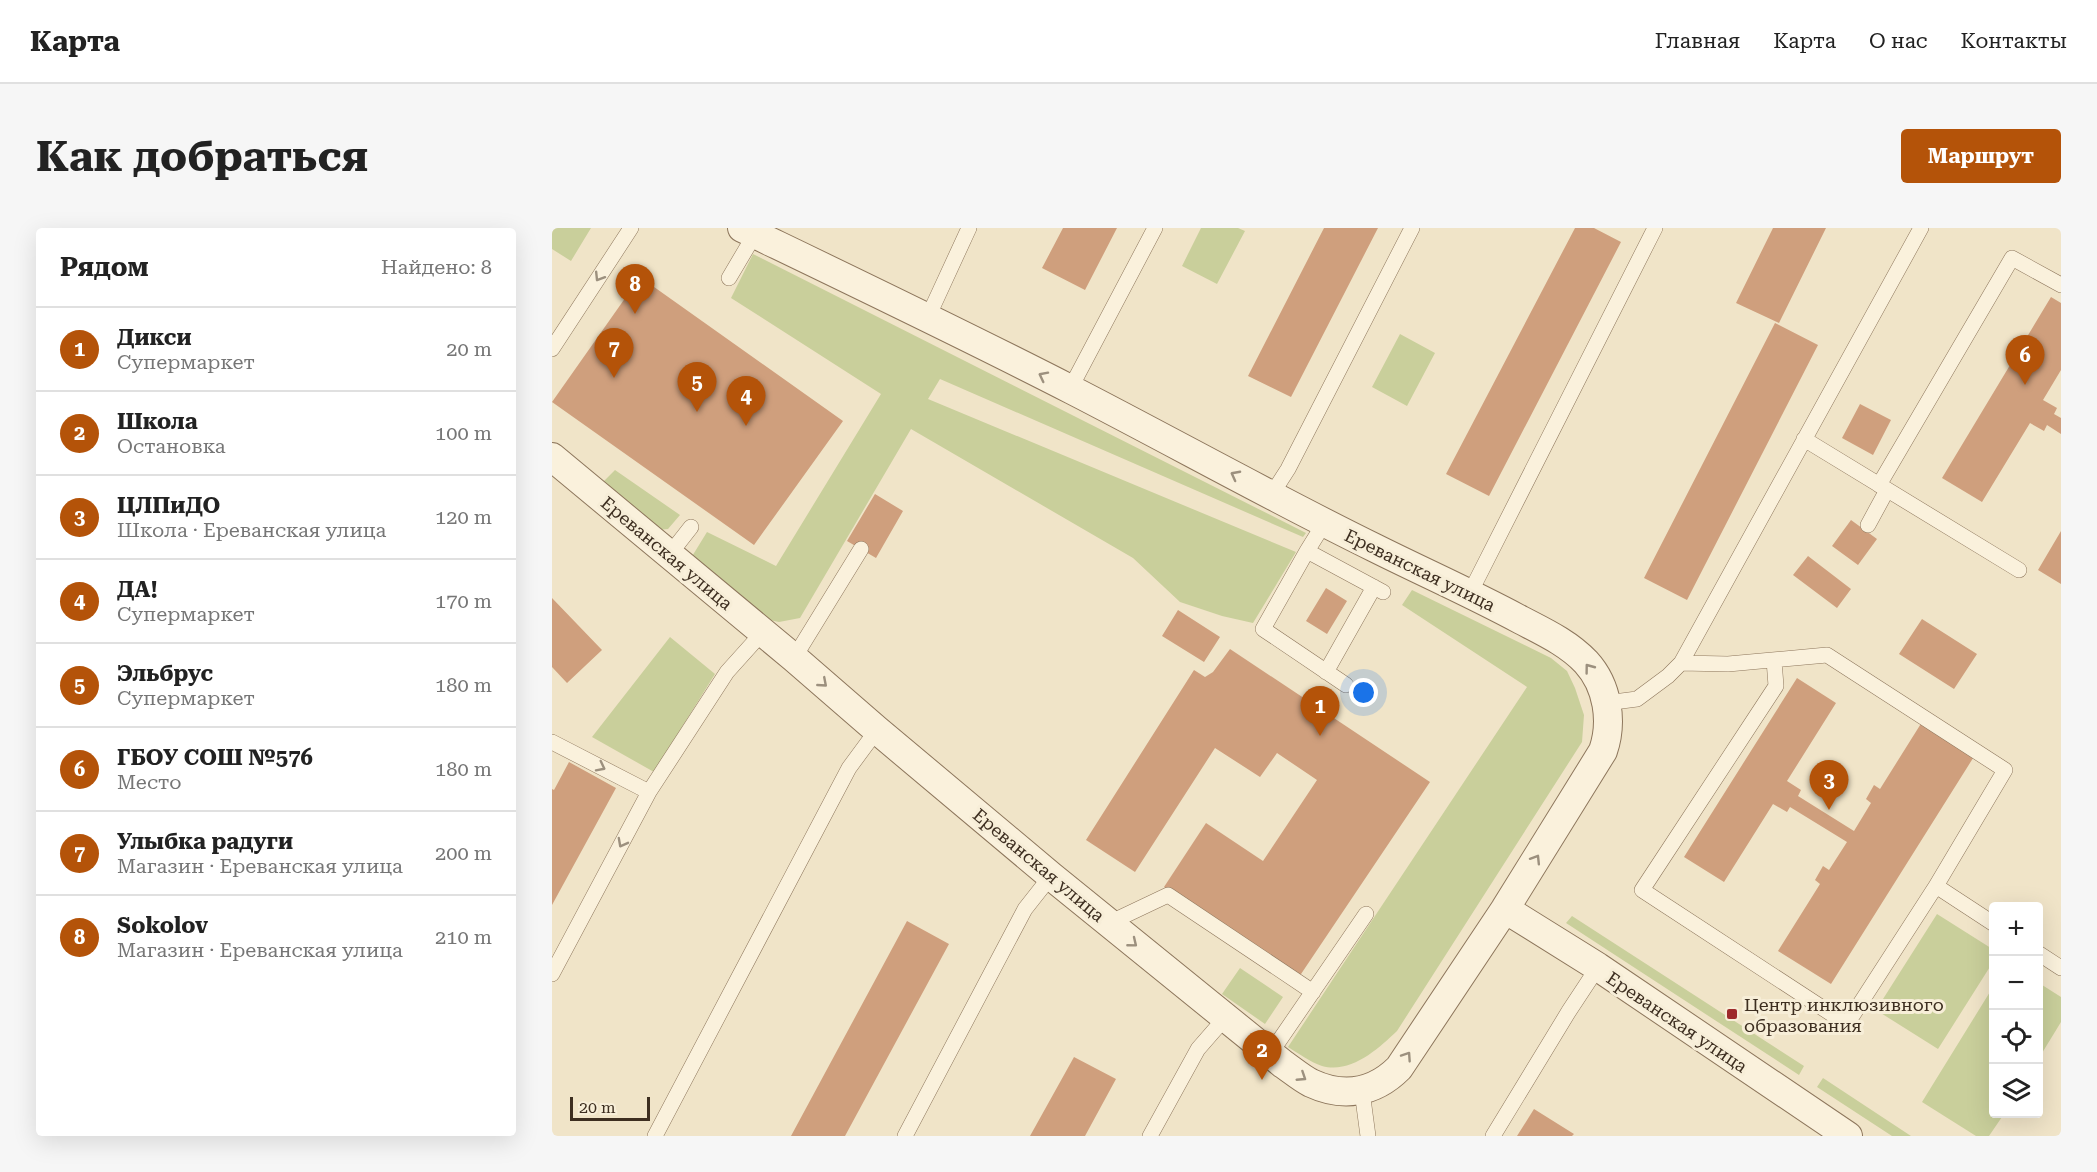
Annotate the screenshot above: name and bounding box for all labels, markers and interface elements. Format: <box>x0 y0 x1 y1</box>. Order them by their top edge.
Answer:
text: Карта <box>30 25 120 58</box>
text: Главная <box>1655 29 1740 53</box>
text: Карта <box>1773 29 1836 53</box>
text: О нас <box>1869 29 1928 53</box>
text: Контакты <box>1961 29 2067 53</box>
button: Маршрут <box>1901 129 2061 183</box>
text: Как добраться <box>36 132 368 181</box>
text: Рядом <box>60 252 149 282</box>
text: Найдено: 8 <box>381 255 492 279</box>
pin: 8 <box>616 264 655 314</box>
one-way arrow <box>596 271 607 282</box>
text: Дикси <box>117 325 192 350</box>
pin: 7 <box>594 328 634 378</box>
pin: 6 <box>2006 336 2044 385</box>
text: 1 <box>74 337 85 361</box>
text: 20 m <box>446 337 492 361</box>
text: Супермаркет <box>117 350 255 374</box>
pin: 5 <box>678 362 716 412</box>
one-way arrow <box>1039 371 1050 383</box>
pin: 4 <box>726 376 766 426</box>
text: Школа <box>117 409 198 434</box>
text: 2 <box>74 421 85 445</box>
text: 100 m <box>435 421 492 445</box>
text: Остановка <box>117 434 226 458</box>
one-way arrow <box>1231 471 1241 482</box>
street label: Ереванская улица <box>597 492 737 614</box>
text: ЦЛПиДО <box>117 493 220 518</box>
text: 3 <box>74 505 85 529</box>
text: 120 m <box>435 505 492 529</box>
text: Школа · Ереванская улица <box>117 518 386 542</box>
street label: Ереванская улица <box>1341 524 1499 616</box>
text: ДА! <box>117 577 157 602</box>
text: 4 <box>74 589 85 613</box>
text: 170 m <box>435 589 492 613</box>
text: Супермаркет <box>117 602 255 626</box>
text: Эльбрус <box>117 661 213 686</box>
one-way arrow <box>1585 663 1596 674</box>
text: 5 <box>74 673 85 697</box>
text: 180 m <box>435 673 492 697</box>
one-way arrow <box>816 676 827 687</box>
your location <box>1349 678 1378 707</box>
text: Супермаркет <box>117 686 255 710</box>
pin: 1 <box>1300 686 1340 736</box>
text: ГБОУ СОШ №576 <box>117 745 313 770</box>
text: 6 <box>74 757 85 781</box>
text: 180 m <box>435 757 492 781</box>
one-way arrow <box>594 760 605 771</box>
pin: 3 <box>1810 760 1848 810</box>
text: Место <box>117 770 182 794</box>
street label: Ереванская улица <box>969 804 1109 926</box>
text: Улыбка радуги <box>117 829 293 854</box>
one-way arrow <box>618 837 629 847</box>
text: 7 <box>74 841 85 865</box>
text: 200 m <box>435 841 492 865</box>
text: Магазин · Ереванская улица <box>117 854 403 878</box>
one-way arrow <box>1528 855 1540 865</box>
map controls <box>1989 902 2043 1118</box>
button: + <box>1989 902 2043 956</box>
text: Sokolov <box>117 913 208 938</box>
text: 8 <box>74 925 85 949</box>
text: 210 m <box>435 925 492 949</box>
one-way arrow <box>1127 935 1138 946</box>
text: Магазин · Ереванская улица <box>117 938 403 962</box>
button: − <box>1989 956 2043 1010</box>
street label: Ереванская улица <box>1603 967 1752 1077</box>
place label: Центр инклюзивного образования <box>1744 994 1944 1036</box>
marker: Центр инклюзивного образования <box>1725 1007 1739 1021</box>
button: locate <box>1989 1010 2043 1064</box>
pin: 2 <box>1242 1030 1282 1080</box>
one-way arrow <box>1399 1052 1411 1062</box>
button: layers <box>1989 1064 2043 1118</box>
one-way arrow <box>1295 1070 1306 1081</box>
scale bar <box>570 1094 650 1122</box>
text: 20 m <box>579 1098 616 1117</box>

